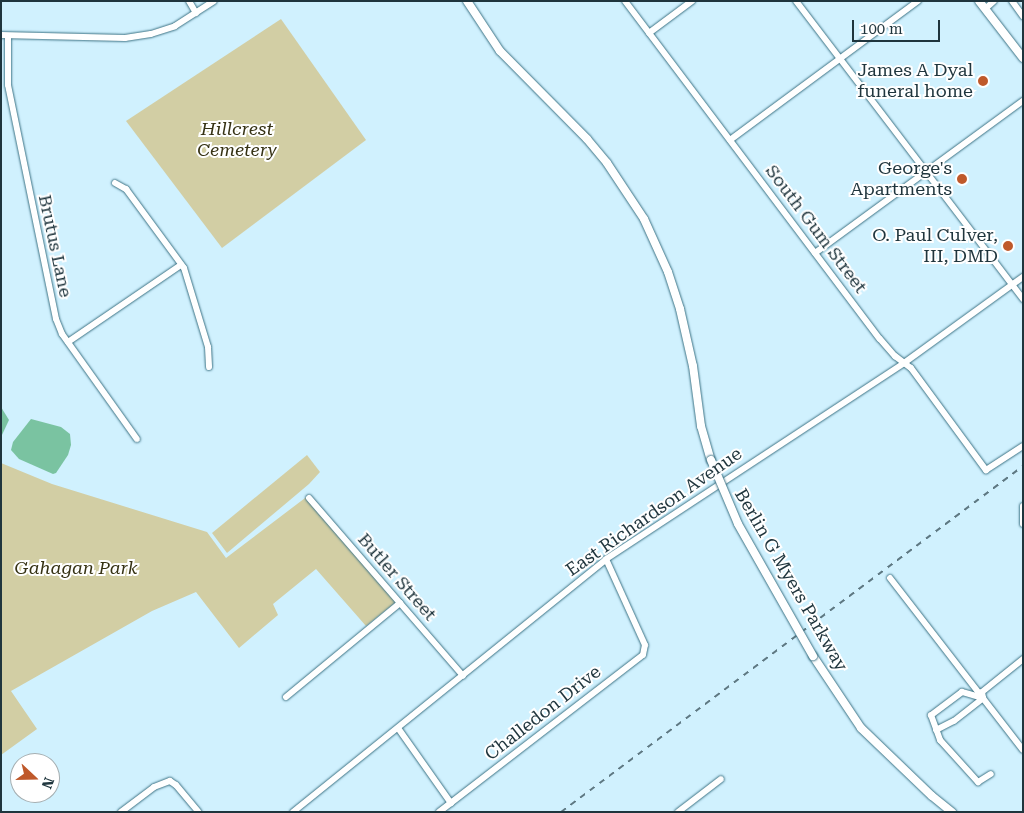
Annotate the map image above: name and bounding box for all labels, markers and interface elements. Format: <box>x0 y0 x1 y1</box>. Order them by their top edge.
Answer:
scale bar <box>854 10 942 42</box>
text: 100 m <box>860 20 903 38</box>
place label: James A Dyal funeral home <box>857 60 973 102</box>
marker: James A Dyal funeral home <box>977 75 989 87</box>
park label: Hillcrest Cemetery <box>197 119 277 162</box>
place label: George's Apartments <box>851 158 952 200</box>
street label: South Gum Street <box>761 161 871 297</box>
marker: George's Apartments <box>956 173 968 185</box>
street label: Brutus Lane <box>34 193 76 299</box>
place label: O. Paul Culver, III, DMD <box>872 225 998 268</box>
marker: O. Paul Culver, III, DMD <box>1002 240 1014 252</box>
street label: East Richardson Avenue <box>562 443 746 581</box>
street label: Berlin G Myers Parkway <box>730 485 852 675</box>
street label: Butler Street <box>353 529 441 625</box>
park label: Gahagan Park <box>15 557 137 579</box>
street label: Challedon Drive <box>481 661 605 765</box>
north arrow <box>10 753 60 803</box>
text: N <box>39 775 57 791</box>

